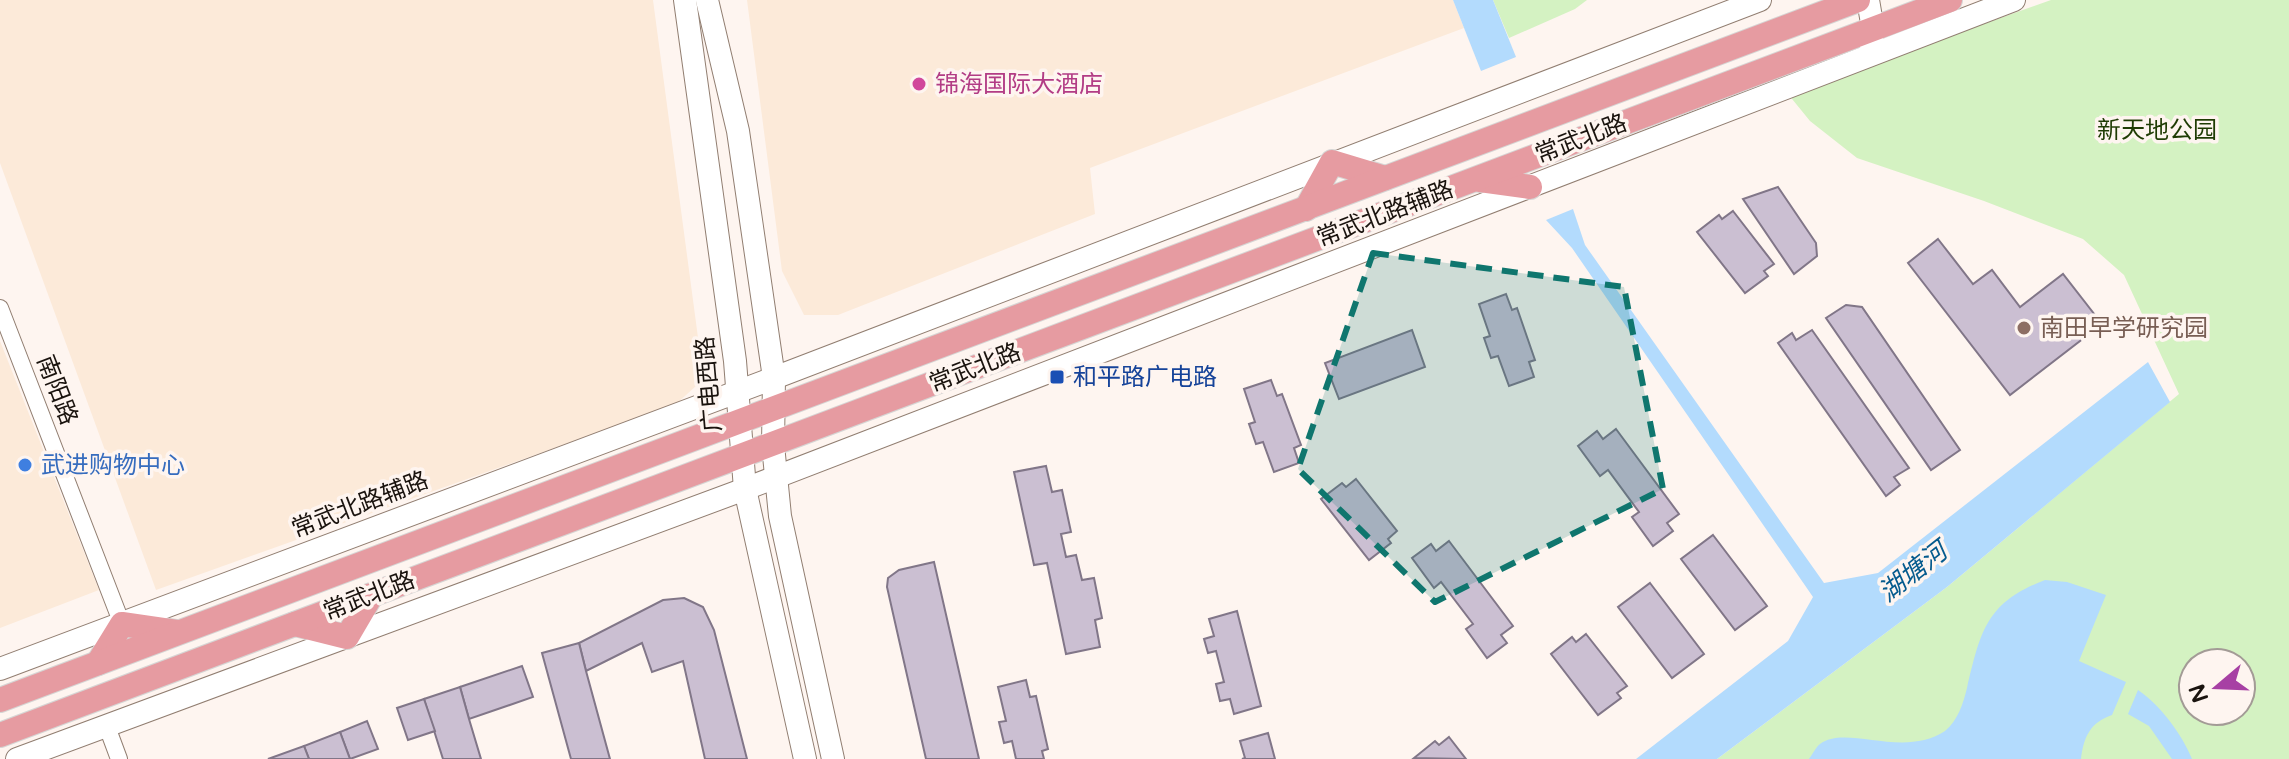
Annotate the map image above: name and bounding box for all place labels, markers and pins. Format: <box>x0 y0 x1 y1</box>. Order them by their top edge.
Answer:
place label: 锦海国际大酒店 <box>935 70 1103 99</box>
marker: 锦海国际大酒店 <box>910 75 928 93</box>
place label: 南田早学研究园 <box>2040 314 2208 343</box>
marker: 南田早学研究园 <box>2015 319 2033 337</box>
place label: 和平路广电路 <box>1073 363 1217 392</box>
marker: 和平路广电路 <box>1048 368 1066 386</box>
place label: 武进购物中心 <box>41 451 185 480</box>
marker: 武进购物中心 <box>16 456 34 474</box>

